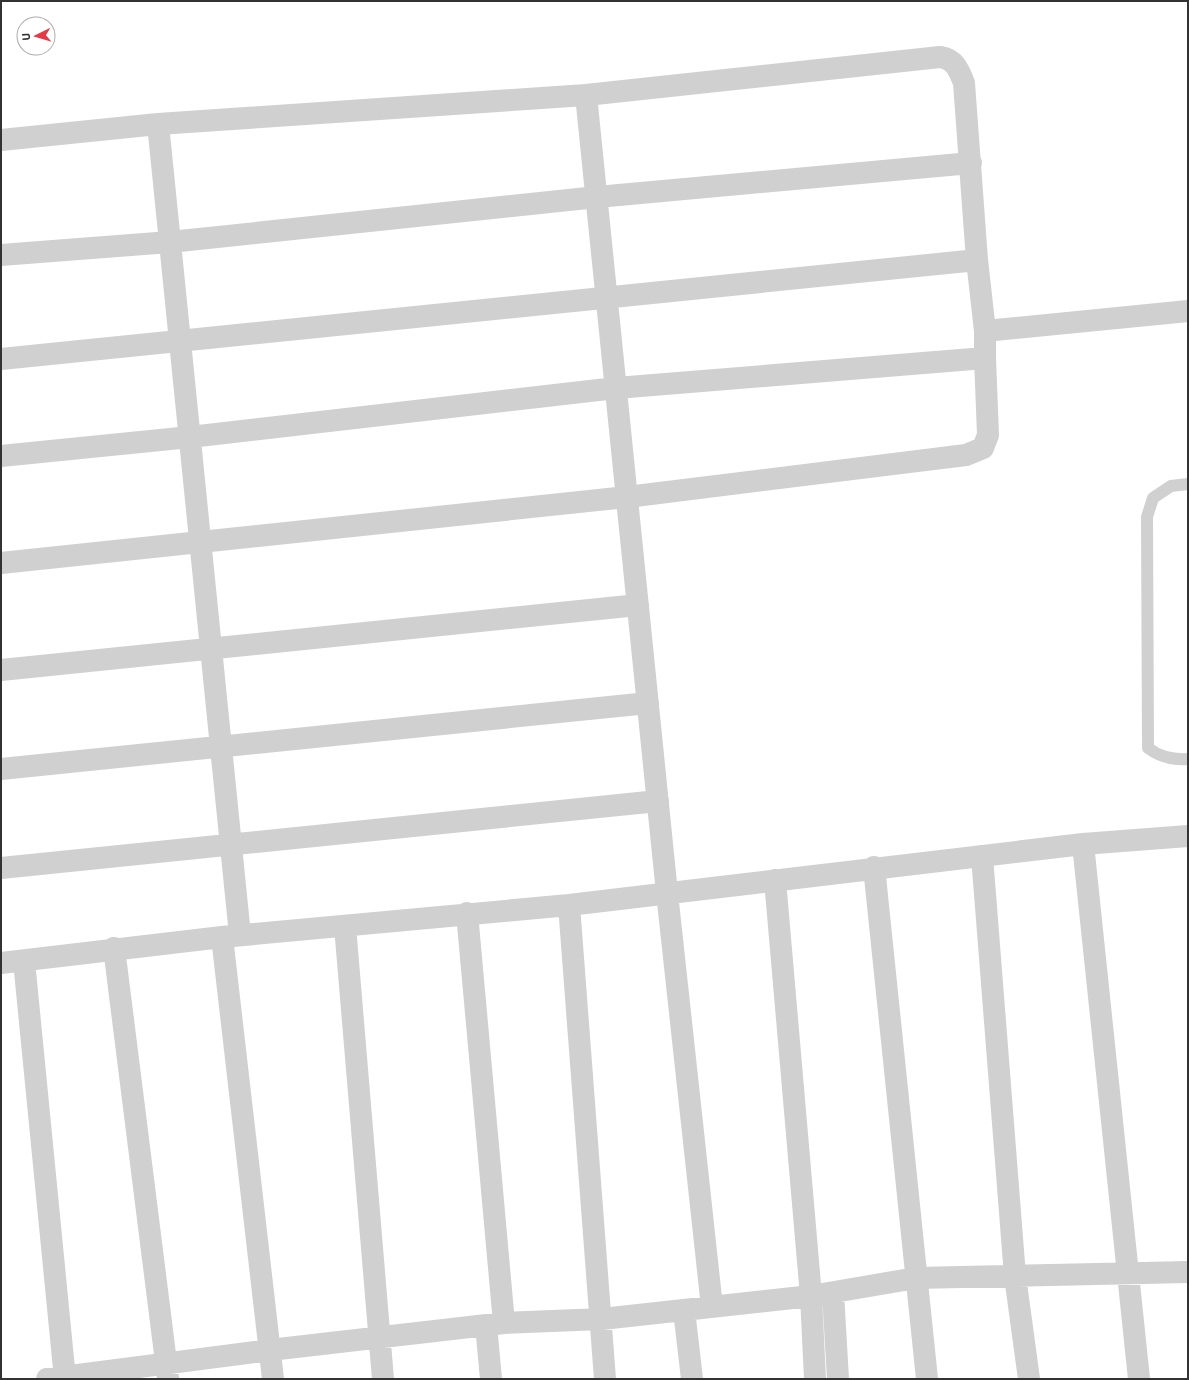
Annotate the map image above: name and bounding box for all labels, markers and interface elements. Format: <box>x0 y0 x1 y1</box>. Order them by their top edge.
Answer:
north arrow <box>16 16 56 56</box>
text: U <box>19 32 33 41</box>

